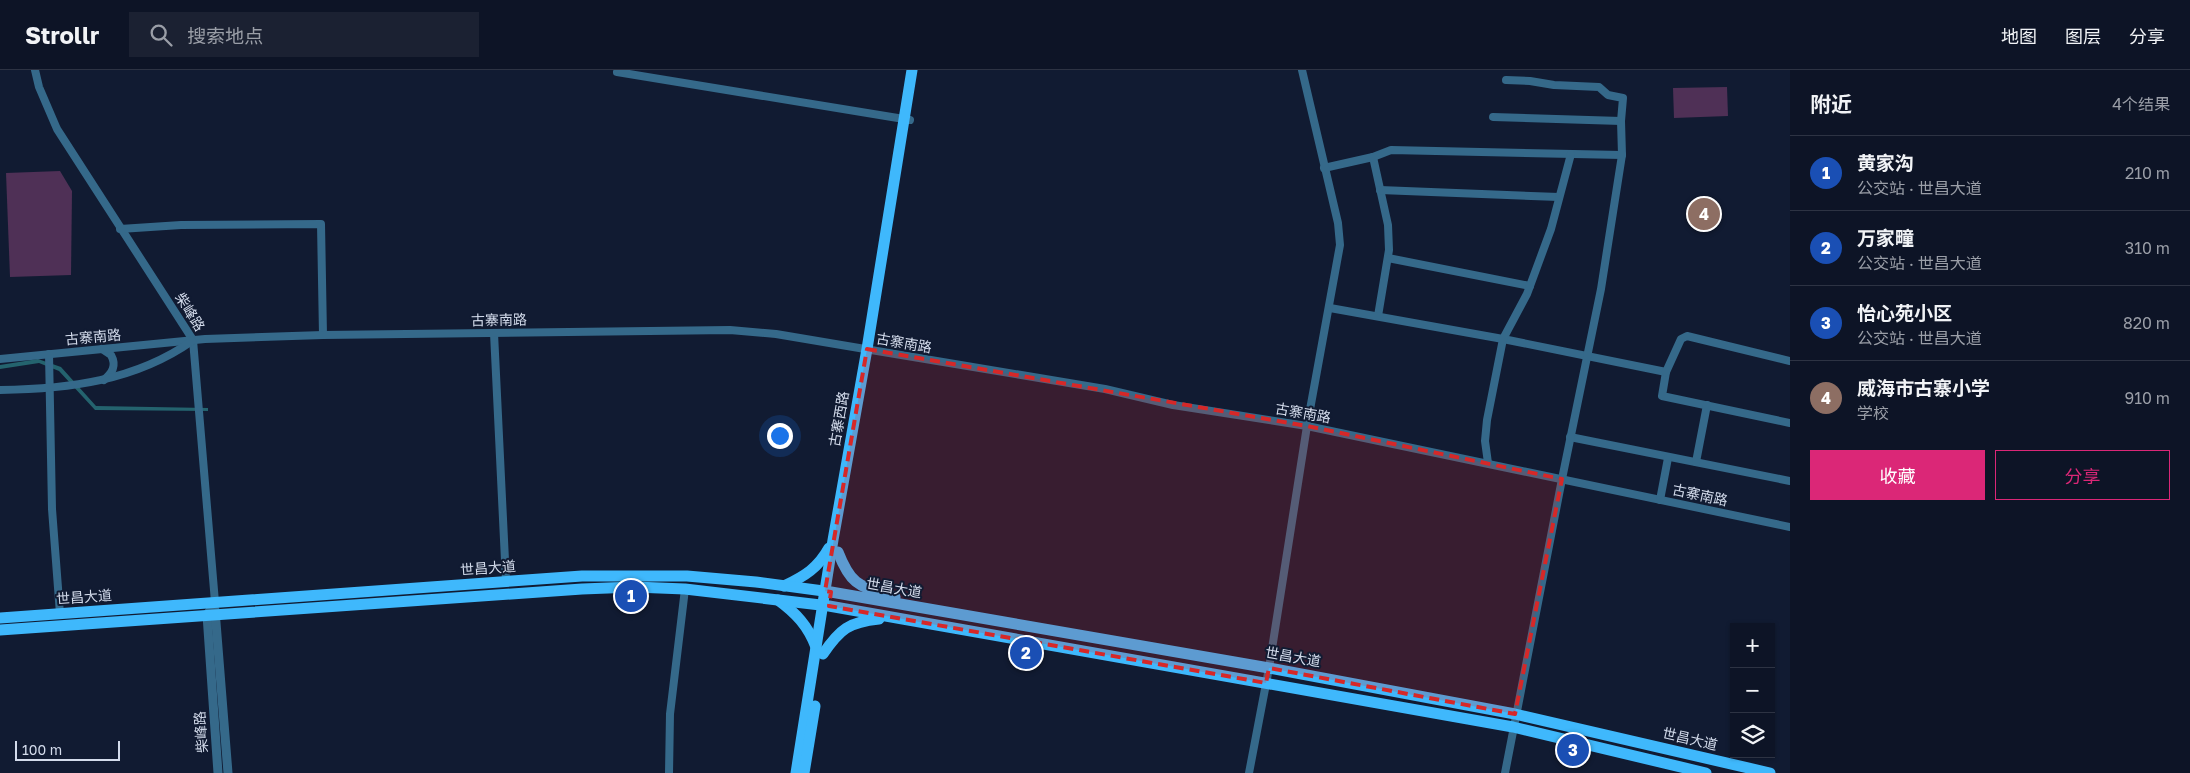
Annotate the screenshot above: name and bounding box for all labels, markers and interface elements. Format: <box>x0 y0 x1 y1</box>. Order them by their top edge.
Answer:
search box <box>129 12 479 57</box>
text: Strollr <box>25 20 99 49</box>
icon: search <box>147 21 175 49</box>
text: 搜索地点 <box>187 24 263 47</box>
text: 地图 <box>2001 25 2037 47</box>
text: 图层 <box>2065 25 2101 47</box>
text: 分享 <box>2129 25 2165 47</box>
text: 附近 <box>1810 91 1852 117</box>
text: 4个结果 <box>2112 94 2170 114</box>
text: 黄家沟 <box>1857 151 1914 174</box>
text: 1 <box>1822 163 1830 183</box>
text: 210 m <box>2125 163 2170 183</box>
text: 公交站 · 世昌大道 <box>1857 178 1982 198</box>
pin: 4 <box>1688 195 1720 233</box>
text: 万家疃 <box>1857 226 1914 249</box>
text: 2 <box>1821 238 1831 258</box>
text: 310 m <box>2125 238 2170 258</box>
text: 公交站 · 世昌大道 <box>1857 253 1982 273</box>
street label: 柴峰路 <box>172 289 209 334</box>
text: 怡心苑小区 <box>1857 301 1952 324</box>
street label: 古寨南路 <box>471 311 527 328</box>
text: 3 <box>1821 313 1831 333</box>
text: 820 m <box>2123 313 2170 333</box>
street label: 古寨南路 <box>64 326 122 347</box>
text: 公交站 · 世昌大道 <box>1857 328 1982 348</box>
street label: 古寨南路 <box>875 329 933 356</box>
text: 威海市古寨小学 <box>1857 376 1990 399</box>
text: 4 <box>1821 388 1831 408</box>
text: 910 m <box>2124 388 2170 408</box>
street label: 古寨西路 <box>825 390 852 448</box>
street label: 古寨南路 <box>1274 399 1332 426</box>
text: 学校 <box>1857 403 1889 423</box>
your location <box>767 423 793 449</box>
button: 收藏 <box>1810 450 1985 500</box>
button: 分享 <box>1995 450 2170 500</box>
street label: 古寨南路 <box>1671 480 1729 509</box>
street label: 世昌大道 <box>459 557 516 578</box>
street label: 世昌大道 <box>865 574 923 601</box>
pin: 1 <box>615 577 647 615</box>
street label: 世昌大道 <box>55 586 112 607</box>
map controls <box>1730 623 1775 758</box>
button: + <box>1730 623 1775 668</box>
pin: 2 <box>1010 634 1042 672</box>
street label: 世昌大道 <box>1264 643 1322 670</box>
button: − <box>1730 668 1775 713</box>
street label: 柴峰路 <box>191 710 210 754</box>
button: layers <box>1730 713 1775 758</box>
street label: 世昌大道 <box>1661 724 1719 753</box>
pin: 3 <box>1557 731 1589 769</box>
scale bar <box>15 738 120 761</box>
text: 100 m <box>22 741 62 758</box>

